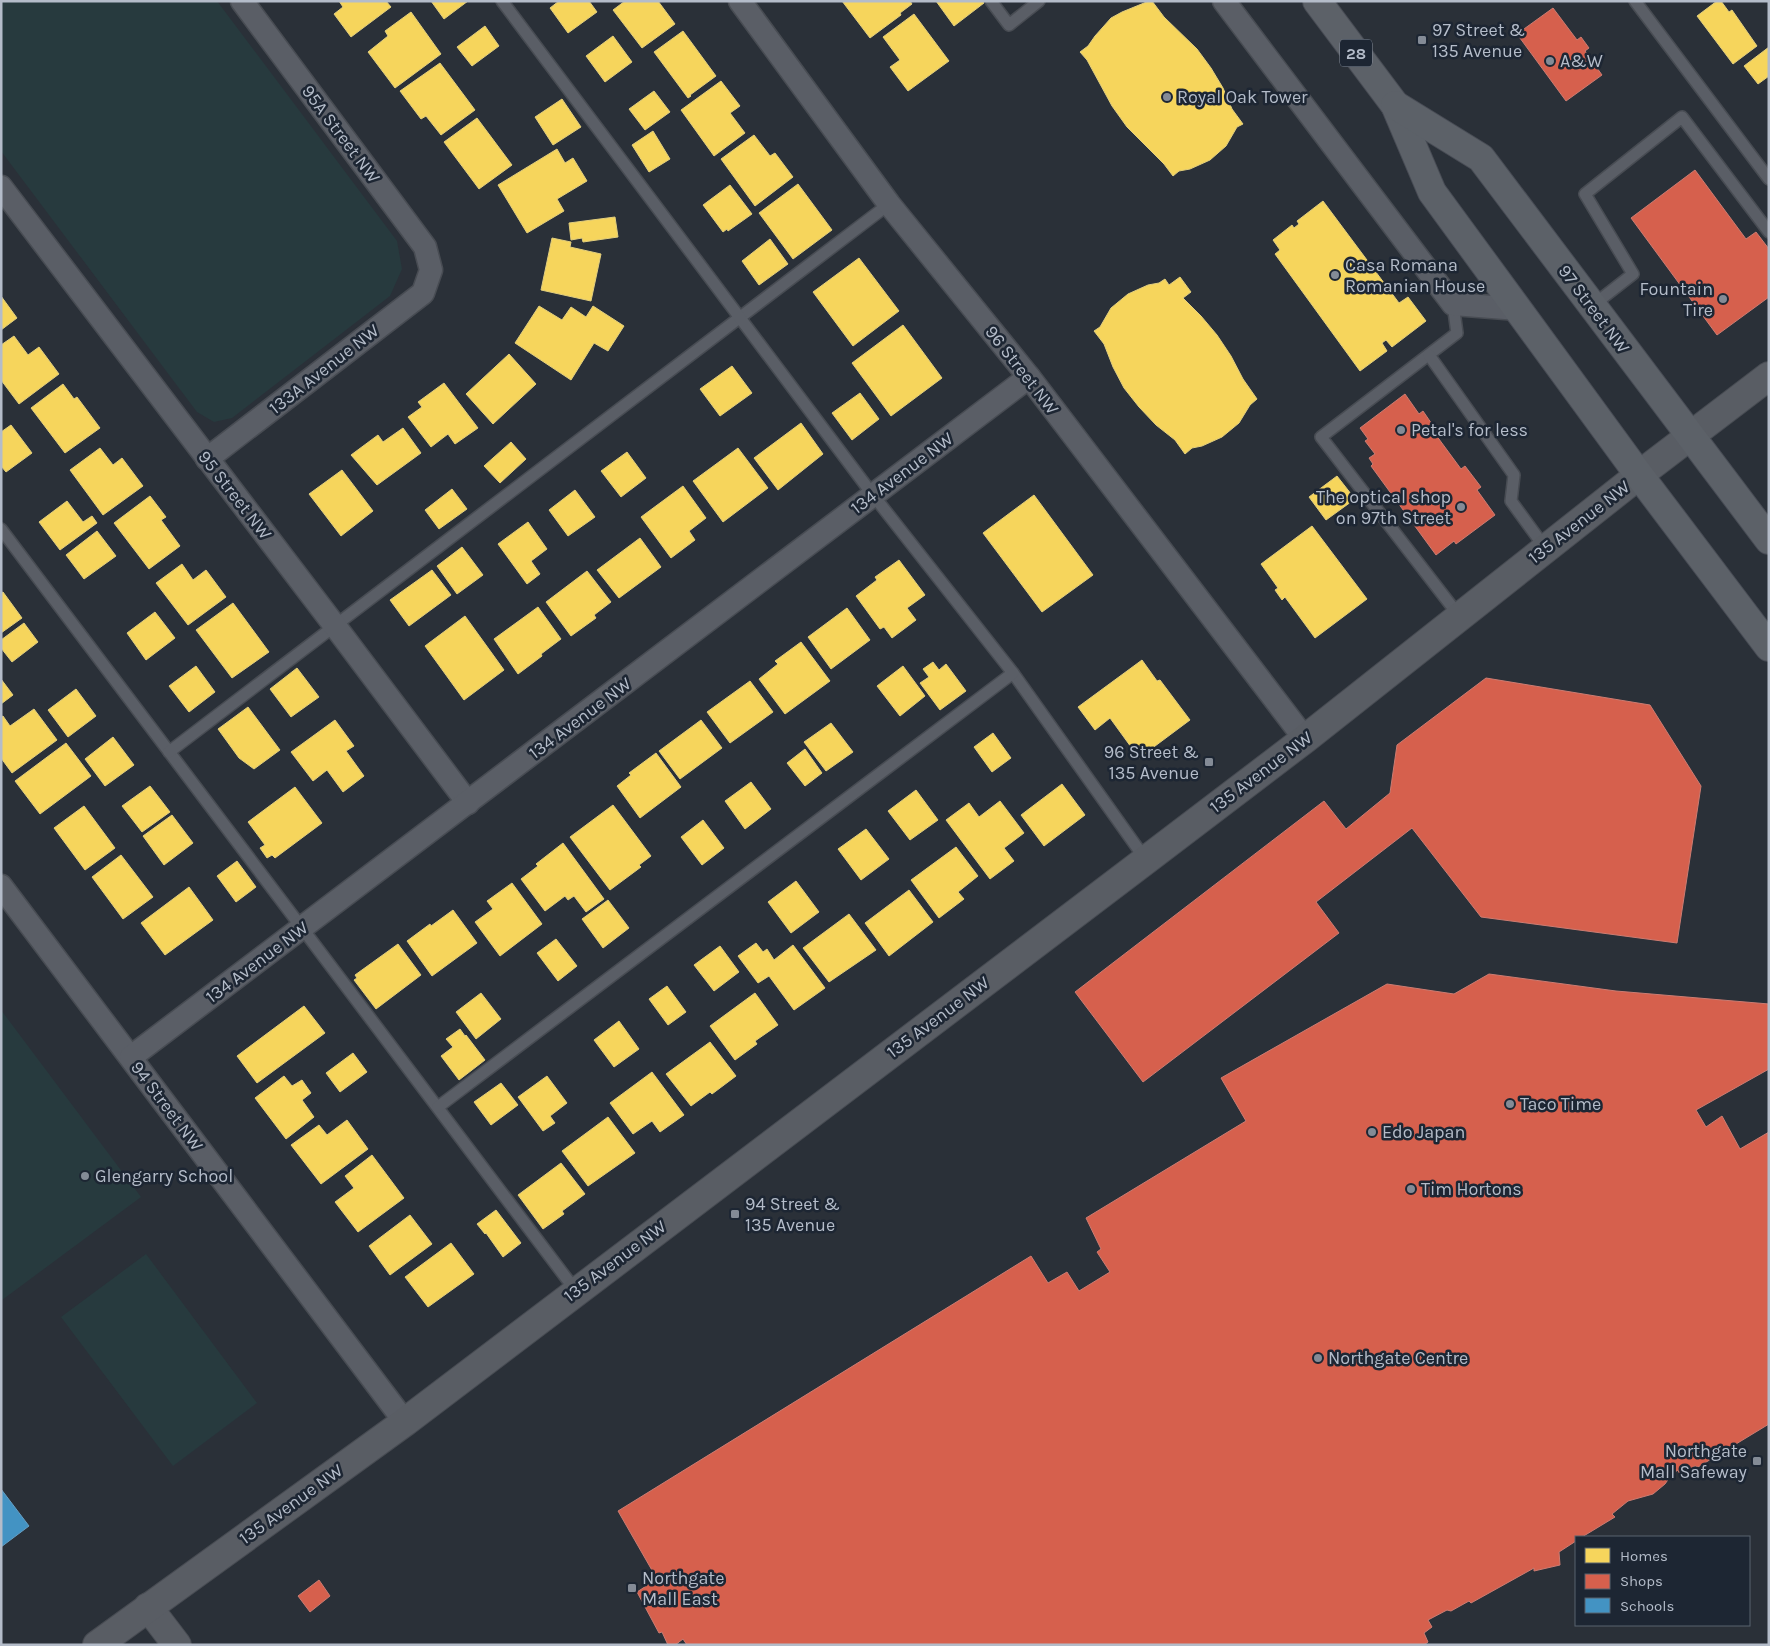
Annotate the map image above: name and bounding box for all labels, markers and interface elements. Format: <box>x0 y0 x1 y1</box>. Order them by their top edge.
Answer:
place label: 97 Street & 135 Avenue <box>1432 19 1525 62</box>
marker: 97 Street & 135 Avenue <box>1416 34 1428 46</box>
road number: 28 <box>1340 40 1372 66</box>
place label: A&W <box>1560 50 1603 72</box>
marker: A&W <box>1544 55 1556 67</box>
street label: 95A Street NW <box>297 81 385 187</box>
place label: Royal Oak Tower <box>1177 86 1308 108</box>
marker: Royal Oak Tower <box>1161 91 1173 103</box>
place label: Casa Romana Romanian House <box>1345 254 1485 297</box>
street label: 97 Street NW <box>1554 260 1634 358</box>
marker: Casa Romana Romanian House <box>1329 269 1341 281</box>
place label: Fountain Tire <box>1640 278 1713 321</box>
marker: Fountain Tire <box>1717 293 1729 305</box>
street label: 133A Avenue NW <box>265 319 383 419</box>
street label: 96 Street NW <box>980 321 1064 419</box>
place label: Petal's for less <box>1411 419 1528 441</box>
marker: Petal's for less <box>1395 424 1407 436</box>
street label: 134 Avenue NW <box>846 427 958 519</box>
street label: 95 Street NW <box>193 446 277 544</box>
street label: 135 Avenue NW <box>1524 475 1634 569</box>
place label: The optical shop on 97th Street <box>1316 486 1451 529</box>
marker: The optical shop on 97th Street <box>1455 501 1467 513</box>
street label: 134 Avenue NW <box>524 672 636 764</box>
street label: 135 Avenue NW <box>1205 726 1317 818</box>
place label: 96 Street & 135 Avenue <box>1104 741 1199 784</box>
marker: 96 Street & 135 Avenue <box>1203 756 1215 768</box>
street label: 134 Avenue NW <box>201 916 313 1008</box>
street label: 135 Avenue NW <box>882 971 994 1063</box>
street label: 94 Street NW <box>126 1057 208 1155</box>
place label: Taco Time <box>1520 1093 1601 1115</box>
marker: Taco Time <box>1504 1098 1516 1110</box>
place label: Edo Japan <box>1382 1121 1465 1143</box>
marker: Edo Japan <box>1366 1126 1378 1138</box>
place label: Glengarry School <box>95 1165 233 1187</box>
marker: Glengarry School <box>79 1170 91 1182</box>
place label: Tim Hortons <box>1421 1178 1522 1200</box>
marker: Tim Hortons <box>1405 1183 1417 1195</box>
place label: 94 Street & 135 Avenue <box>745 1193 840 1236</box>
marker: 94 Street & 135 Avenue <box>729 1208 741 1220</box>
street label: 135 Avenue NW <box>559 1215 671 1307</box>
place label: Northgate Centre <box>1328 1347 1468 1369</box>
marker: Northgate Centre <box>1312 1352 1324 1364</box>
place label: Northgate Mall Safeway <box>1640 1440 1748 1483</box>
marker: Northgate Mall Safeway <box>1751 1455 1763 1467</box>
street label: 135 Avenue NW <box>235 1459 347 1549</box>
legend <box>1575 1536 1750 1626</box>
text: Homes <box>1620 1547 1668 1565</box>
place label: Northgate Mall East <box>642 1567 724 1610</box>
text: Shops <box>1620 1572 1663 1590</box>
marker: Northgate Mall East <box>626 1582 638 1594</box>
text: Schools <box>1620 1597 1674 1615</box>

